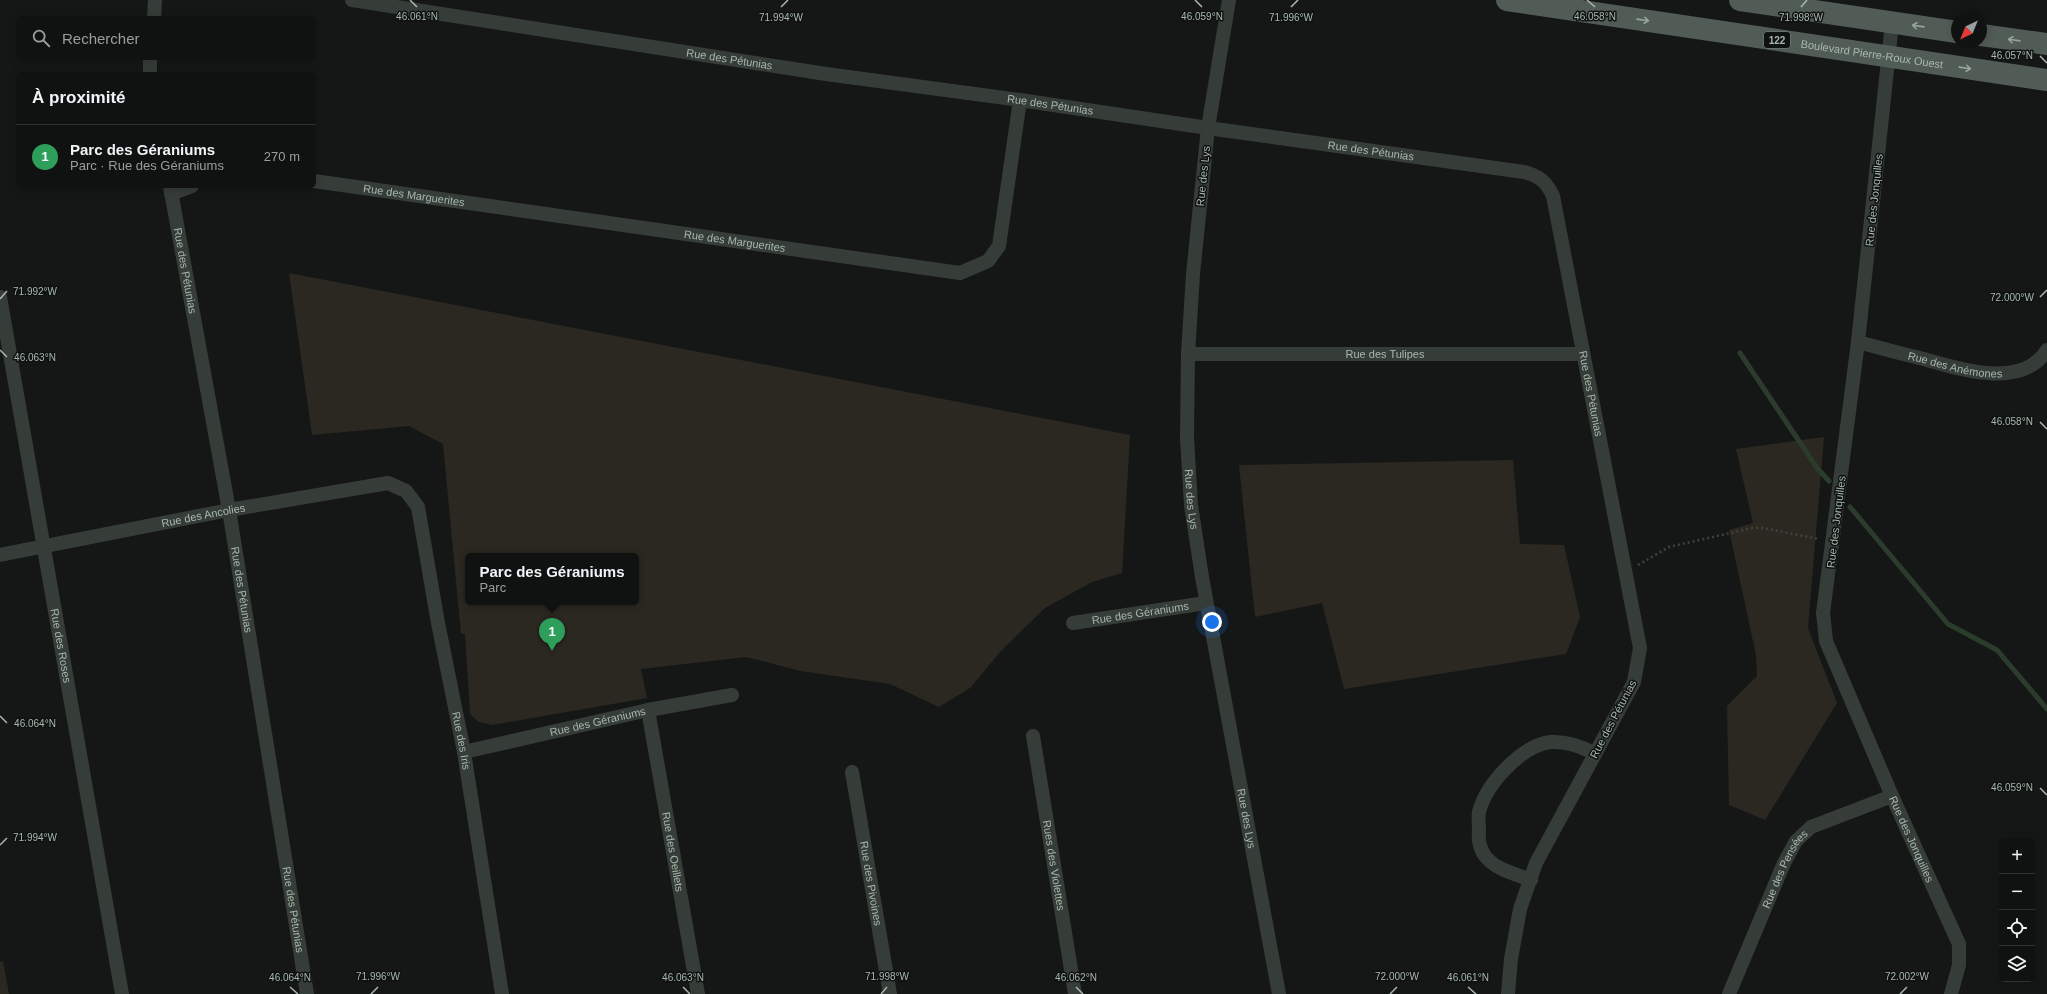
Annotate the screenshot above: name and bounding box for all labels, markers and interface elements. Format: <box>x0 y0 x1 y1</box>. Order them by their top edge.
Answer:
text: 46.061°N <box>396 11 438 22</box>
text: 46.059°N <box>1181 11 1223 22</box>
text: 46.058°N <box>1574 11 1616 22</box>
text: 71.994°W <box>759 12 804 23</box>
text: 71.996°W <box>1269 12 1314 23</box>
text: 71.998°W <box>1779 12 1824 23</box>
north arrow <box>1951 12 1987 48</box>
search box <box>16 16 316 60</box>
one-way arrow <box>1636 16 1649 24</box>
one-way arrow <box>1912 22 1925 30</box>
icon: search <box>30 27 52 49</box>
text: Rechercher <box>62 30 140 47</box>
road number: 122 <box>1764 32 1790 48</box>
one-way arrow <box>2008 36 2021 44</box>
street label: Boulevard Pierre-Roux Ouest <box>1800 38 1944 71</box>
street label: Rue des Pétunias <box>686 46 774 72</box>
text: 46.057°N <box>1991 50 2033 61</box>
one-way arrow <box>1958 64 1971 72</box>
text: À proximité <box>32 88 126 107</box>
street label: Rue des Pétunias <box>1006 92 1095 117</box>
street label: Rue des Pétunias <box>1327 139 1415 163</box>
text: Parc des Géraniums <box>70 141 215 158</box>
street label: Rue des Lys <box>1194 145 1212 207</box>
text: 1 <box>41 149 49 164</box>
text: 270 m <box>264 149 300 164</box>
street label: Rue des Jonquilles <box>1863 153 1885 247</box>
text: Parc · Rue des Géraniums <box>70 158 224 173</box>
street label: Rue des Marguerites <box>363 182 466 208</box>
street label: Rue des Pétunias <box>172 227 199 315</box>
street label: Rue des Marguerites <box>683 228 787 254</box>
text: 71.992°W <box>13 286 58 297</box>
text: 72.000°W <box>1990 292 2035 303</box>
street label: Rue des Tulipes <box>1346 348 1425 360</box>
street label: Rue des Anémones <box>1907 349 2003 380</box>
street label: Rue des Pétunias <box>1577 350 1605 438</box>
text: 46.063°N <box>14 352 56 363</box>
text: 46.058°N <box>1991 416 2033 427</box>
street label: Rue des Lys <box>1183 469 1201 531</box>
street label: Rue des Jonquilles <box>1824 475 1848 569</box>
street label: Rue des Ancolies <box>160 501 246 529</box>
street label: Rue des Pétunias <box>229 546 255 634</box>
popup <box>465 553 639 605</box>
text: Parc des Géraniums <box>479 563 625 580</box>
text: Parc <box>479 580 506 595</box>
street label: Rue des Géraniums <box>1091 600 1190 626</box>
street label: Rue des Roses <box>49 608 74 684</box>
your location <box>1202 612 1222 632</box>
pin: 1 <box>539 618 565 651</box>
street label: Rue des Pétunias <box>1587 677 1639 760</box>
street label: Rue des Géraniums <box>548 705 647 738</box>
street label: Rue des Iris <box>450 711 473 771</box>
text: 46.064°N <box>14 718 56 729</box>
text: 46.059°N <box>1991 782 2033 793</box>
street label: Rue des Lys <box>1235 787 1258 850</box>
street label: Rue des Jonquilles <box>1887 794 1936 884</box>
street label: Rue des Oeillets <box>660 811 686 893</box>
street label: Rues des Violettes <box>1041 819 1067 912</box>
street label: Rue des Pensées <box>1760 827 1810 910</box>
text: 71.994°W <box>13 832 58 843</box>
map controls <box>1999 838 2035 982</box>
button: + <box>1999 838 2035 874</box>
street label: Rue des Pivoines <box>858 840 884 927</box>
street label: Rue des Pétunias <box>281 866 306 954</box>
button: − <box>1999 874 2035 910</box>
button: locate <box>1999 910 2035 946</box>
button: layers <box>1999 946 2035 982</box>
text: 71.996°W <box>356 971 401 982</box>
text: 71.998°W <box>865 971 910 982</box>
text: 72.000°W <box>1375 971 1420 982</box>
text: 72.002°W <box>1885 971 1930 982</box>
text: 46.064°N <box>269 972 311 983</box>
text: 46.063°N <box>662 972 704 983</box>
text: 46.062°N <box>1055 972 1097 983</box>
text: 46.061°N <box>1447 972 1489 983</box>

